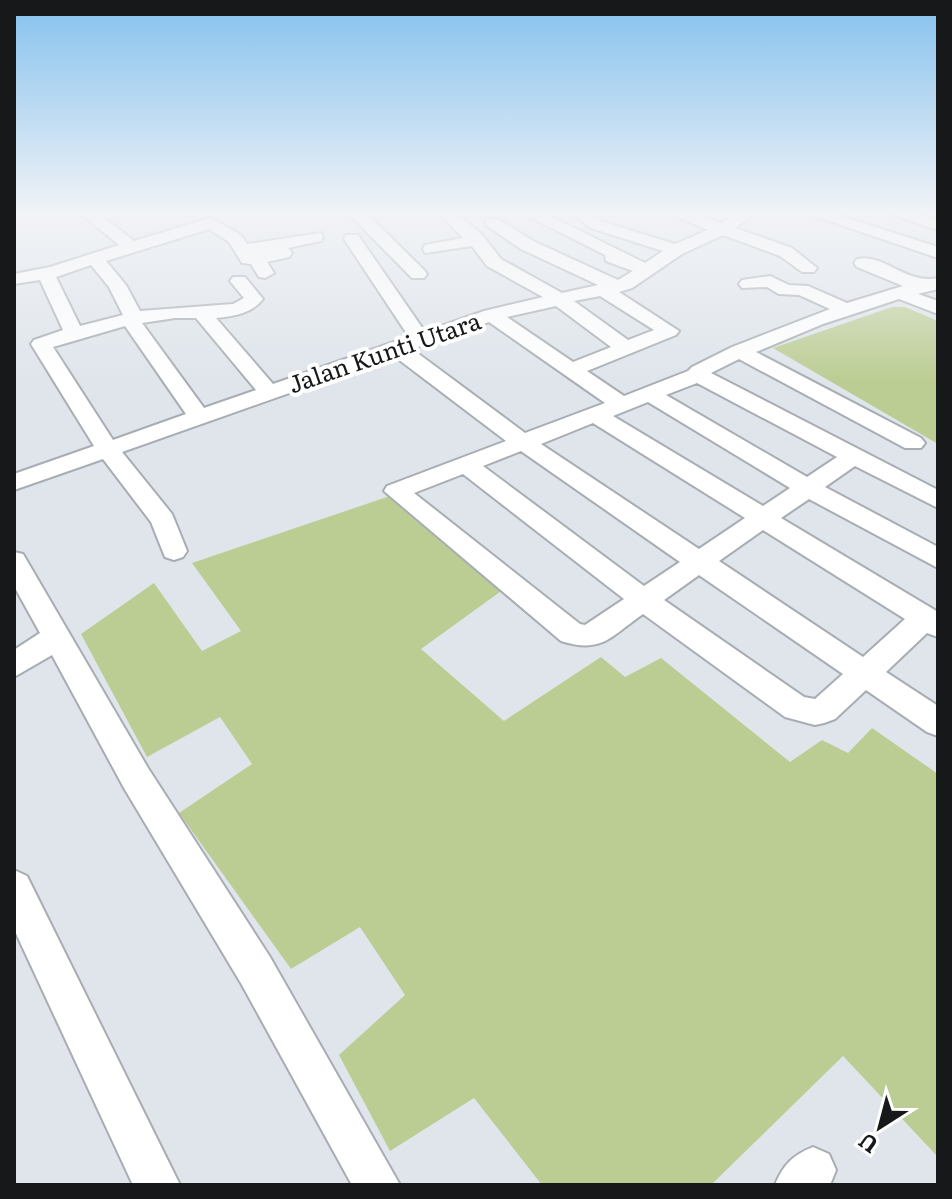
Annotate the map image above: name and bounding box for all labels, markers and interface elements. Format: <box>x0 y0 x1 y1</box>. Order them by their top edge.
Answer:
street label: Jalan Kunti Utara <box>283 302 485 400</box>
north arrow <box>840 1087 920 1167</box>
text: U <box>851 1126 884 1163</box>

